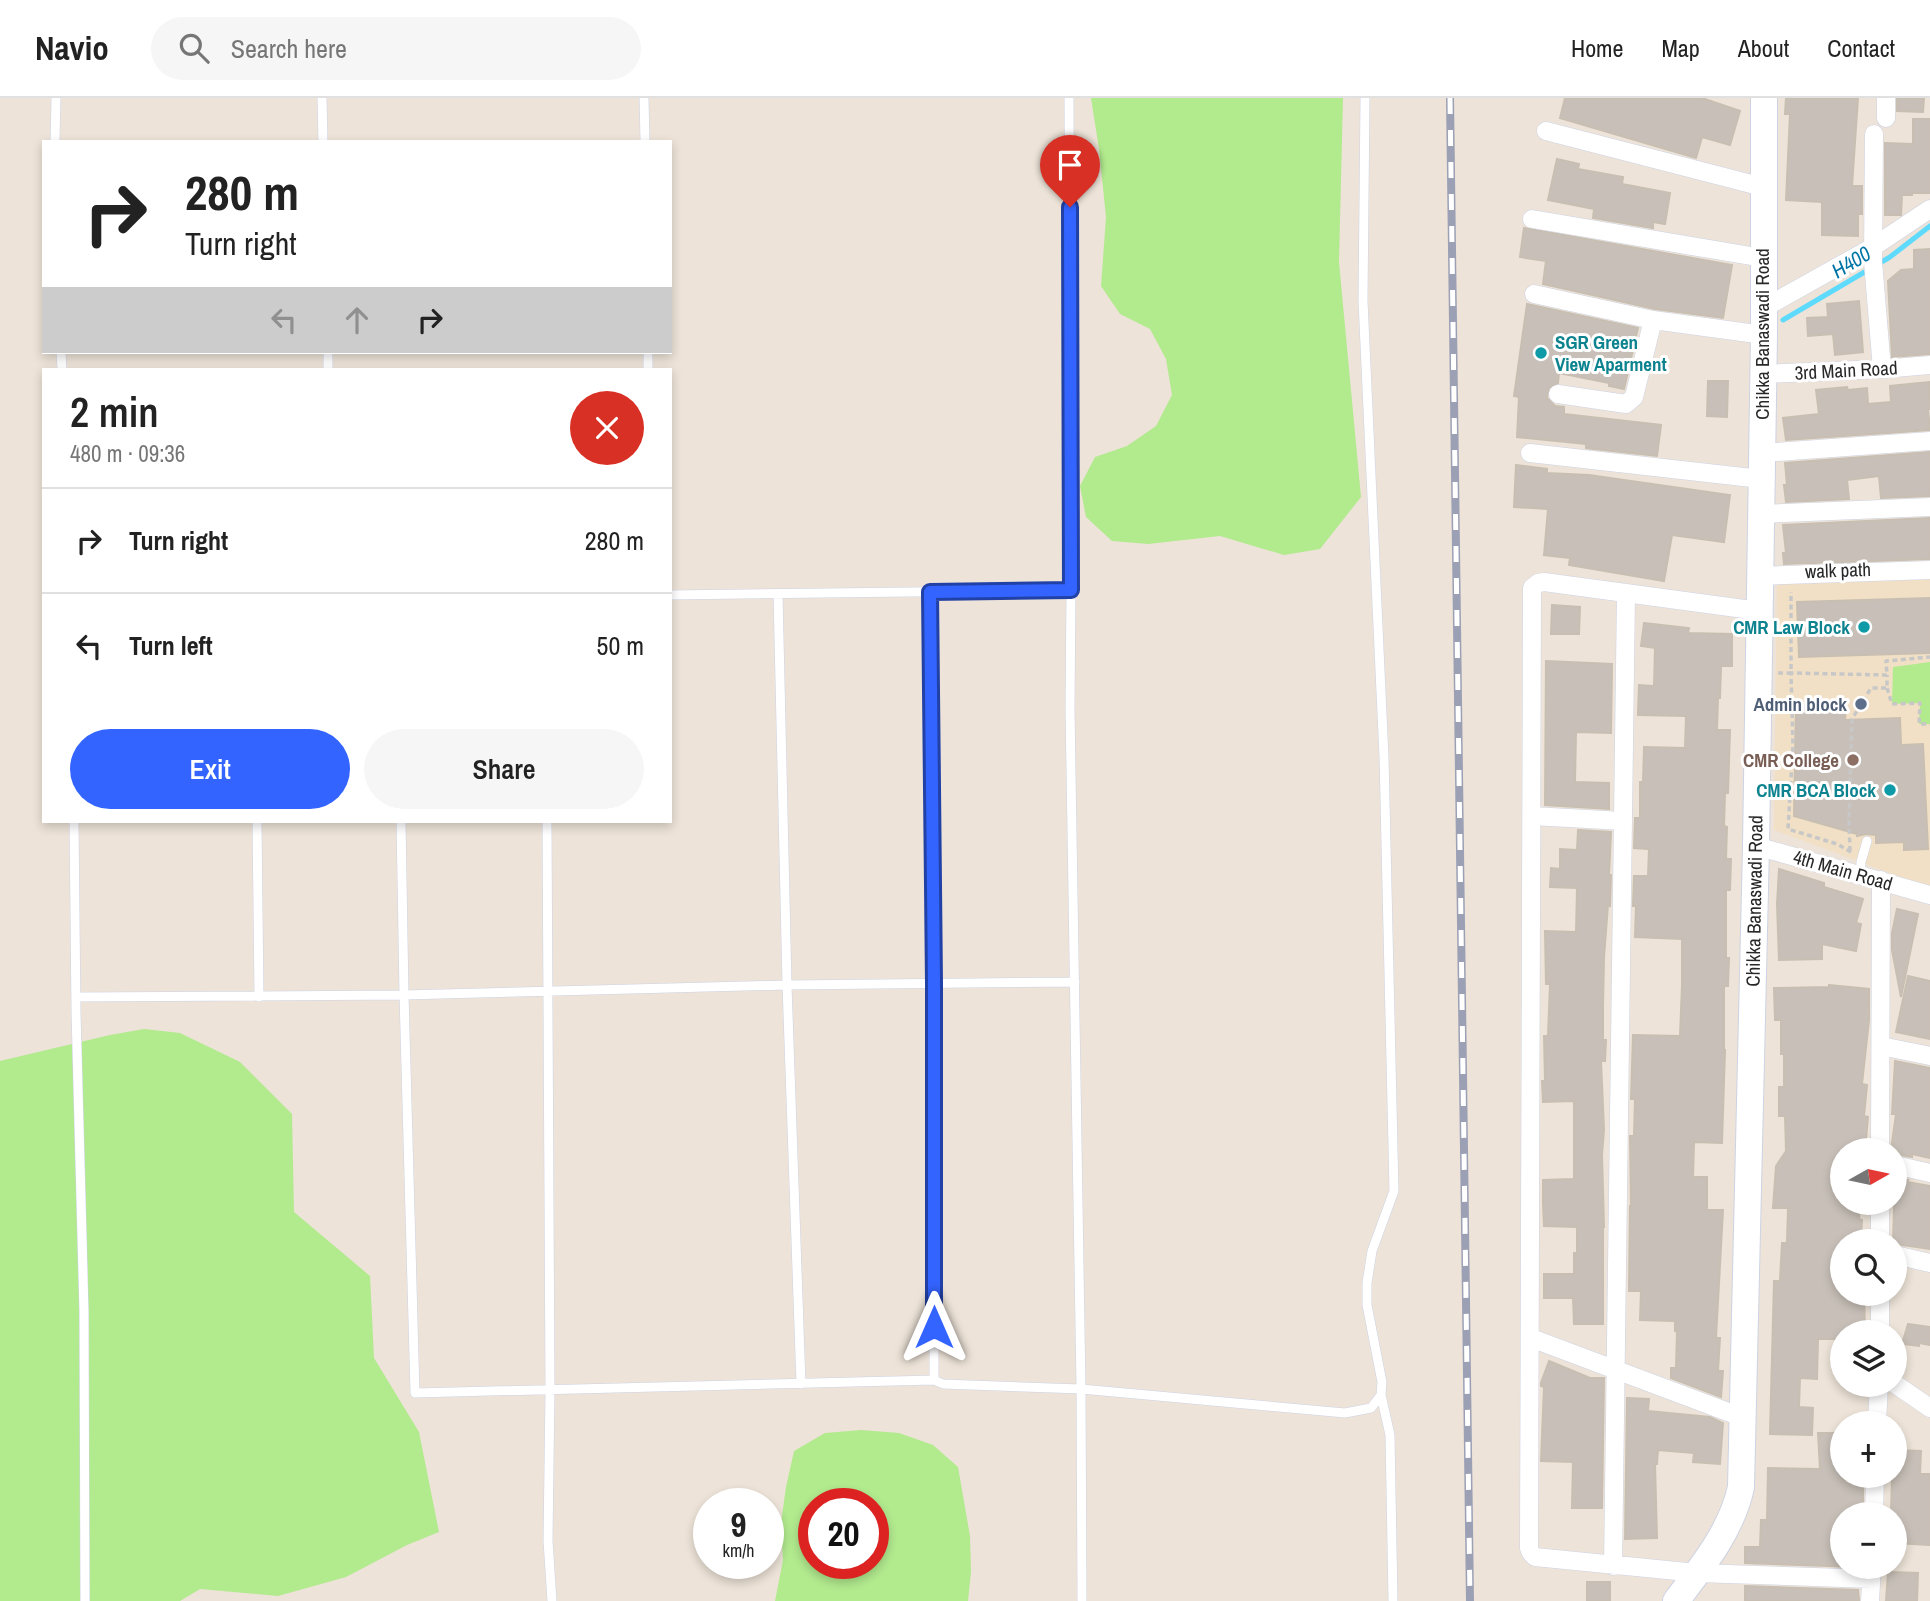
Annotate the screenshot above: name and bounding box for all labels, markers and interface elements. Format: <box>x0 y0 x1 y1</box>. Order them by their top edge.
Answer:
search box <box>151 17 641 80</box>
text: Navio <box>35 26 109 70</box>
icon: search <box>175 29 213 67</box>
text: Search here <box>231 31 347 66</box>
text: Home <box>1571 32 1623 64</box>
text: Map <box>1661 32 1700 64</box>
text: About <box>1738 32 1789 64</box>
text: Contact <box>1827 32 1895 64</box>
pin <box>1040 135 1100 207</box>
icon: arrive <box>1051 146 1089 184</box>
text: 280 m <box>185 159 299 225</box>
icon: right <box>70 168 161 259</box>
text: Turn right <box>185 222 297 265</box>
water label: H400 <box>1826 239 1876 285</box>
street label: Chikka Banaswadi Road <box>1749 248 1775 420</box>
icon: left <box>265 301 303 339</box>
icon: ahead <box>338 301 376 339</box>
icon: right <box>411 301 449 339</box>
place label: SGR Green View Aparment <box>1555 329 1667 377</box>
marker: SGR Green View Aparment <box>1533 345 1549 361</box>
street label: 3rd Main Road <box>1794 354 1898 386</box>
text: 2 min <box>70 384 159 440</box>
button: close <box>570 391 644 465</box>
text: 480 m · 09:36 <box>70 438 185 469</box>
icon: right <box>70 522 108 560</box>
text: Turn right <box>129 523 228 558</box>
text: 280 m <box>585 523 644 558</box>
street label: walk path <box>1805 556 1871 584</box>
place label: CMR Law Block <box>1733 614 1850 640</box>
marker: CMR Law Block <box>1856 619 1872 635</box>
icon: left <box>70 627 108 665</box>
text: Turn left <box>129 628 213 663</box>
text: 50 m <box>597 628 644 663</box>
place label: Admin block <box>1754 691 1847 717</box>
marker: Admin block <box>1853 696 1869 712</box>
button: Exit <box>70 729 350 809</box>
button: Share <box>364 729 644 809</box>
place label: CMR College <box>1743 747 1839 773</box>
marker: CMR College <box>1845 752 1861 768</box>
place label: CMR BCA Block <box>1756 777 1876 803</box>
marker: CMR BCA Block <box>1882 782 1898 798</box>
street label: Chikka Banaswadi Road <box>1740 815 1768 987</box>
street label: 4th Main Road <box>1790 843 1896 897</box>
north arrow <box>1830 1138 1908 1214</box>
map controls <box>1830 1138 1907 1579</box>
button: search <box>1830 1229 1907 1306</box>
position arrow <box>897 1290 971 1364</box>
button: layers <box>1830 1320 1907 1397</box>
button: + <box>1830 1411 1907 1488</box>
speed limit sign: 20 <box>798 1488 889 1579</box>
text: 9 <box>731 1501 746 1548</box>
button: − <box>1830 1502 1907 1579</box>
text: km/h <box>723 1538 755 1563</box>

